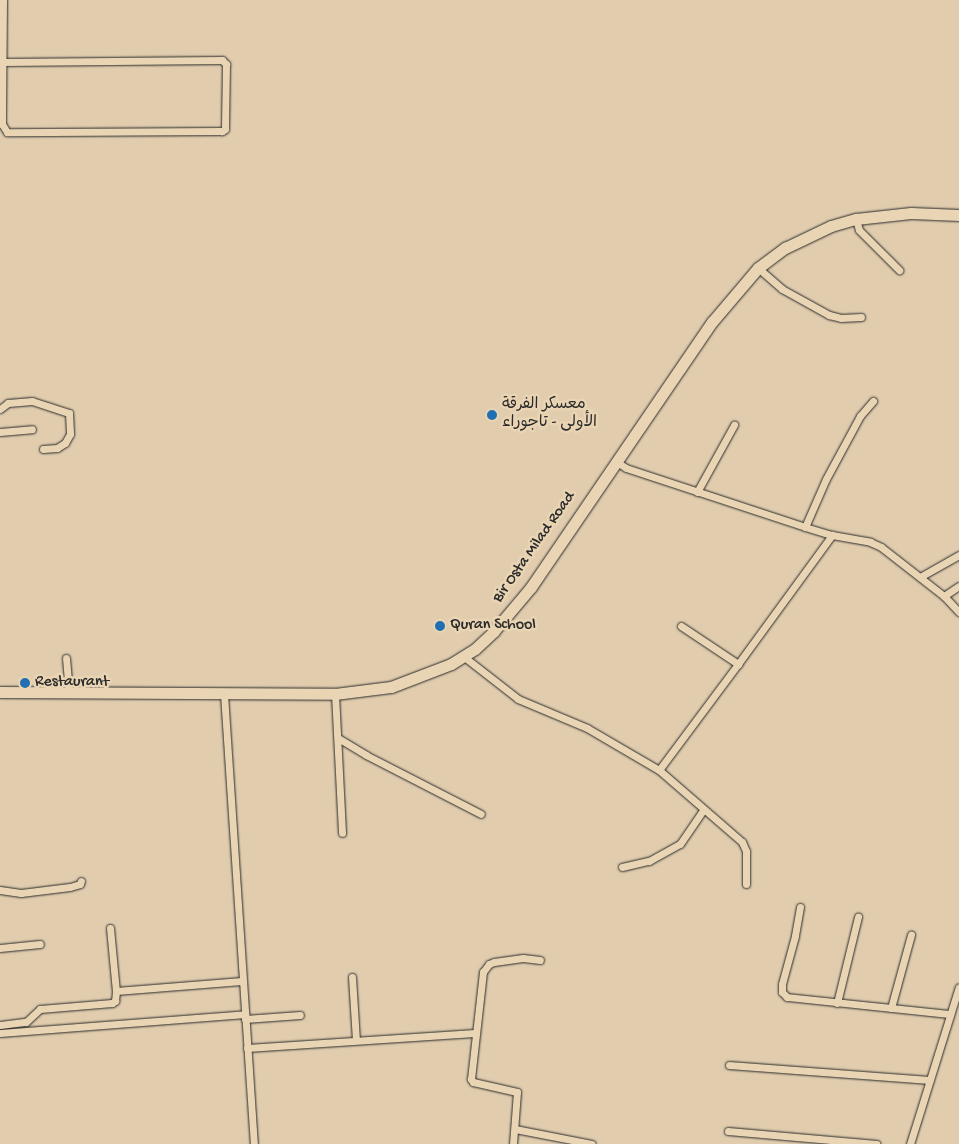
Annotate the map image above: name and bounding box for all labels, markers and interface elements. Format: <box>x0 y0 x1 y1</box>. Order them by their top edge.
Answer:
place label: معسكر الفرقة الأولى - تاجوراء <box>502 396 597 434</box>
marker: معسكر الفرقة الأولى - تاجوراء <box>486 409 498 421</box>
street label: Bir Osta Milad Road <box>490 489 580 607</box>
place label: Quran School <box>450 616 536 636</box>
marker: Quran School <box>434 620 446 632</box>
place label: Restaurant <box>35 673 109 693</box>
marker: Restaurant <box>19 677 31 689</box>

